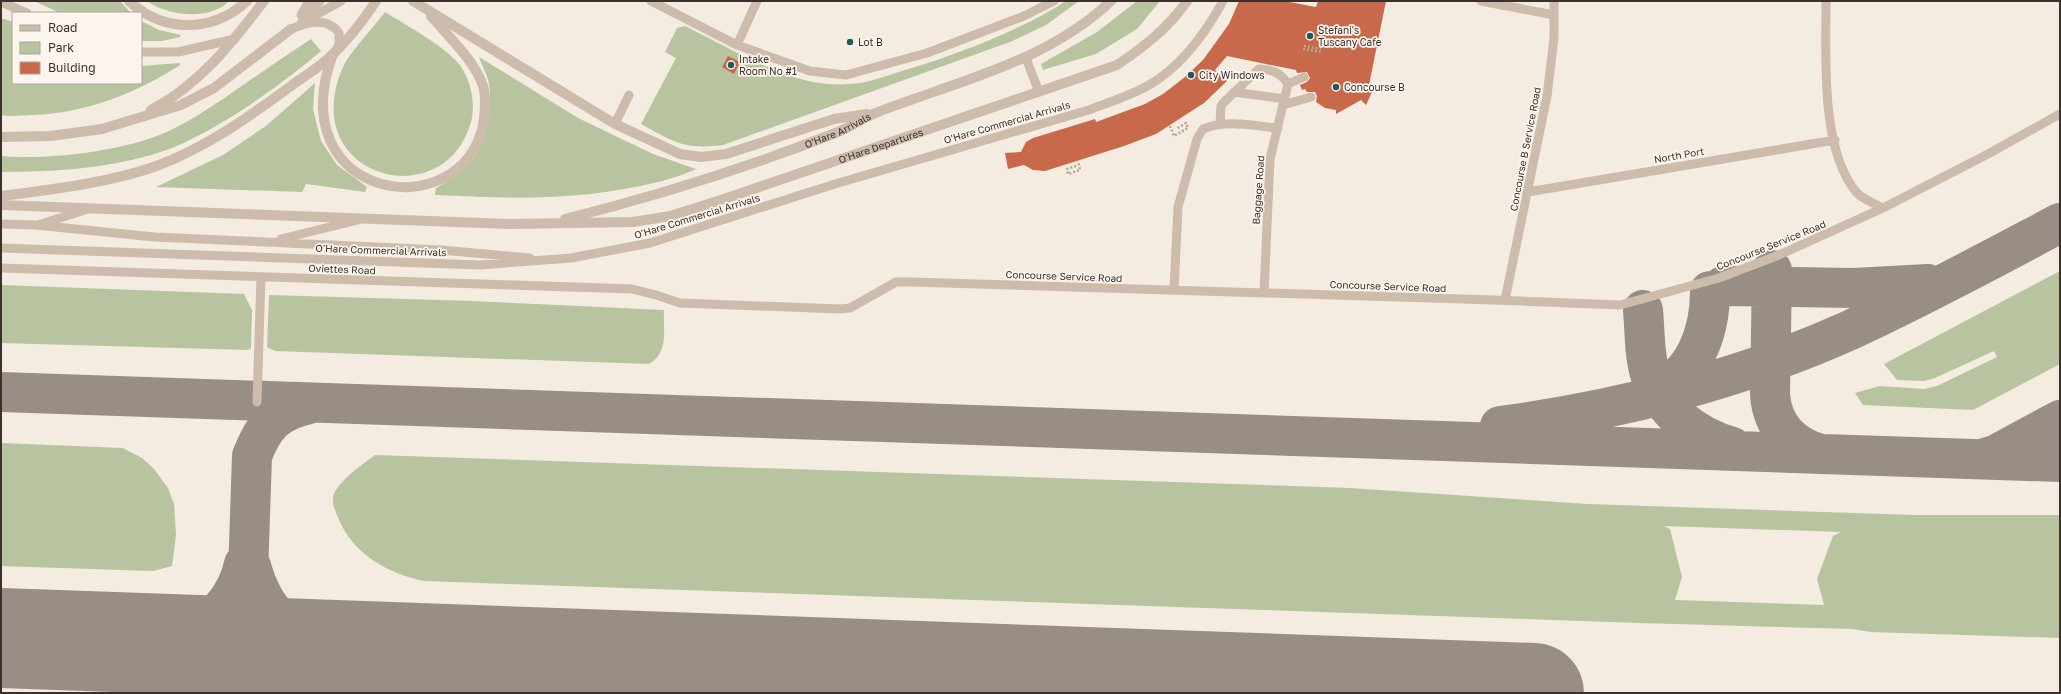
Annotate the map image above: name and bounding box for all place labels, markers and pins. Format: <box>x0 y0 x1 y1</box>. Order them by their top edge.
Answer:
place label: Stefani's Tuscany Cafe <box>1318 24 1382 48</box>
marker: Stefani's Tuscany Cafe <box>1305 31 1315 41</box>
place label: Lot B <box>858 36 883 48</box>
marker: Lot B <box>845 37 855 47</box>
place label: Intake Room No #1 <box>739 53 797 77</box>
marker: Intake Room No #1 <box>726 60 736 70</box>
place label: City Windows <box>1199 69 1265 81</box>
marker: City Windows <box>1186 70 1196 80</box>
place label: Concourse B <box>1344 81 1405 93</box>
marker: Concourse B <box>1331 82 1341 92</box>

